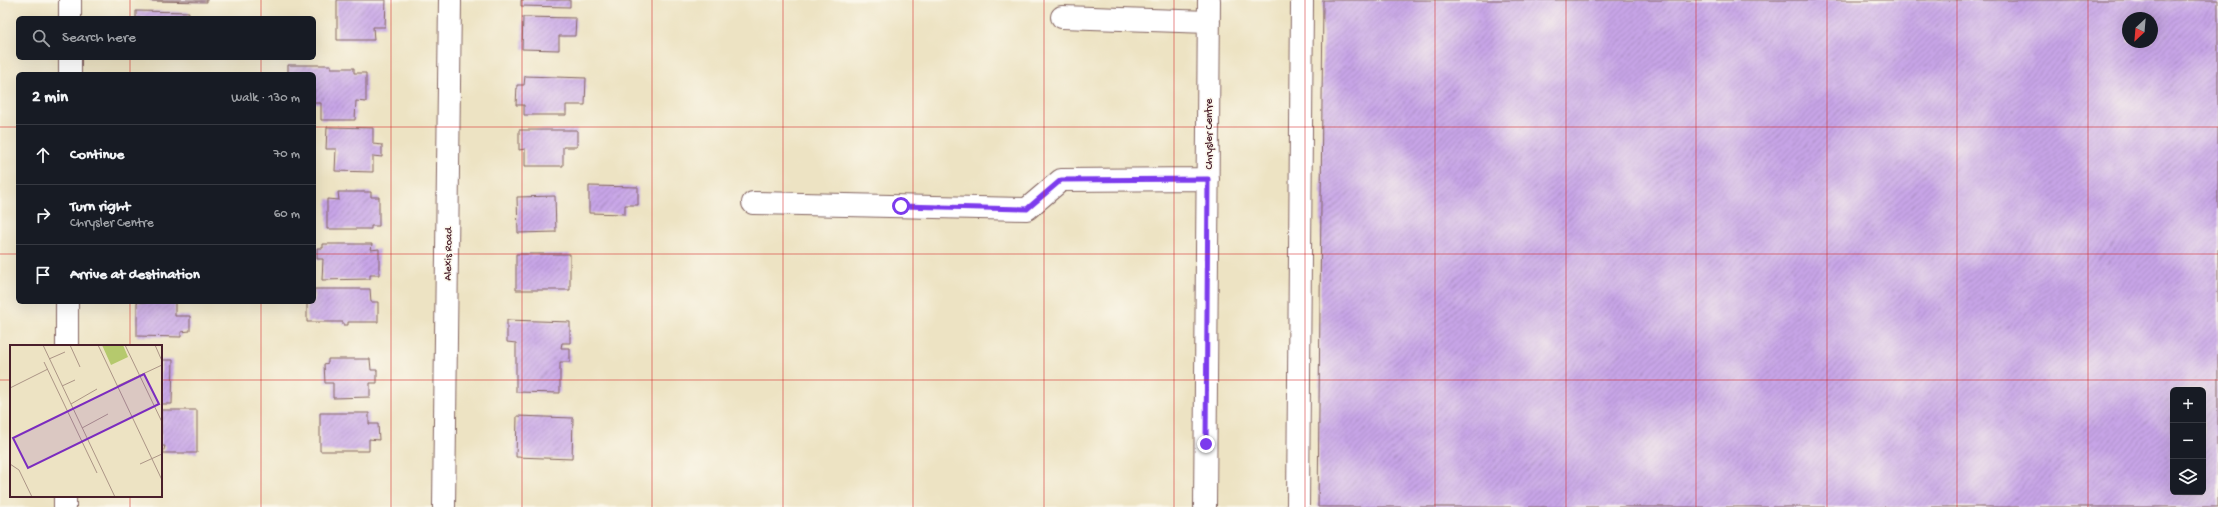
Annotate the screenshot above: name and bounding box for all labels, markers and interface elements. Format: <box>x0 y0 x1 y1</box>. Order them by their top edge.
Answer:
north arrow <box>2122 12 2158 48</box>
search box <box>16 16 316 60</box>
icon: search <box>30 27 52 49</box>
text: Search here <box>62 29 136 47</box>
text: 2 min <box>32 88 68 108</box>
text: Walk · 130 m <box>231 91 300 106</box>
street label: Chrysler Centre <box>1204 98 1216 169</box>
icon: ahead <box>32 144 54 166</box>
text: Continue <box>70 146 124 164</box>
text: 70 m <box>274 147 300 162</box>
route start <box>892 197 910 215</box>
text: Turn right <box>70 198 130 216</box>
icon: right <box>32 204 54 226</box>
text: 60 m <box>274 207 300 222</box>
text: Chrysler Centre <box>70 216 154 231</box>
street label: Alexis Road <box>443 226 455 281</box>
icon: arrive <box>32 264 54 286</box>
text: Arrive at destination <box>70 266 200 284</box>
inset map <box>10 345 162 497</box>
map controls <box>2170 387 2206 495</box>
button: + <box>2170 387 2206 423</box>
button: − <box>2170 423 2206 459</box>
route end <box>1197 435 1215 453</box>
button: layers <box>2170 459 2206 495</box>

